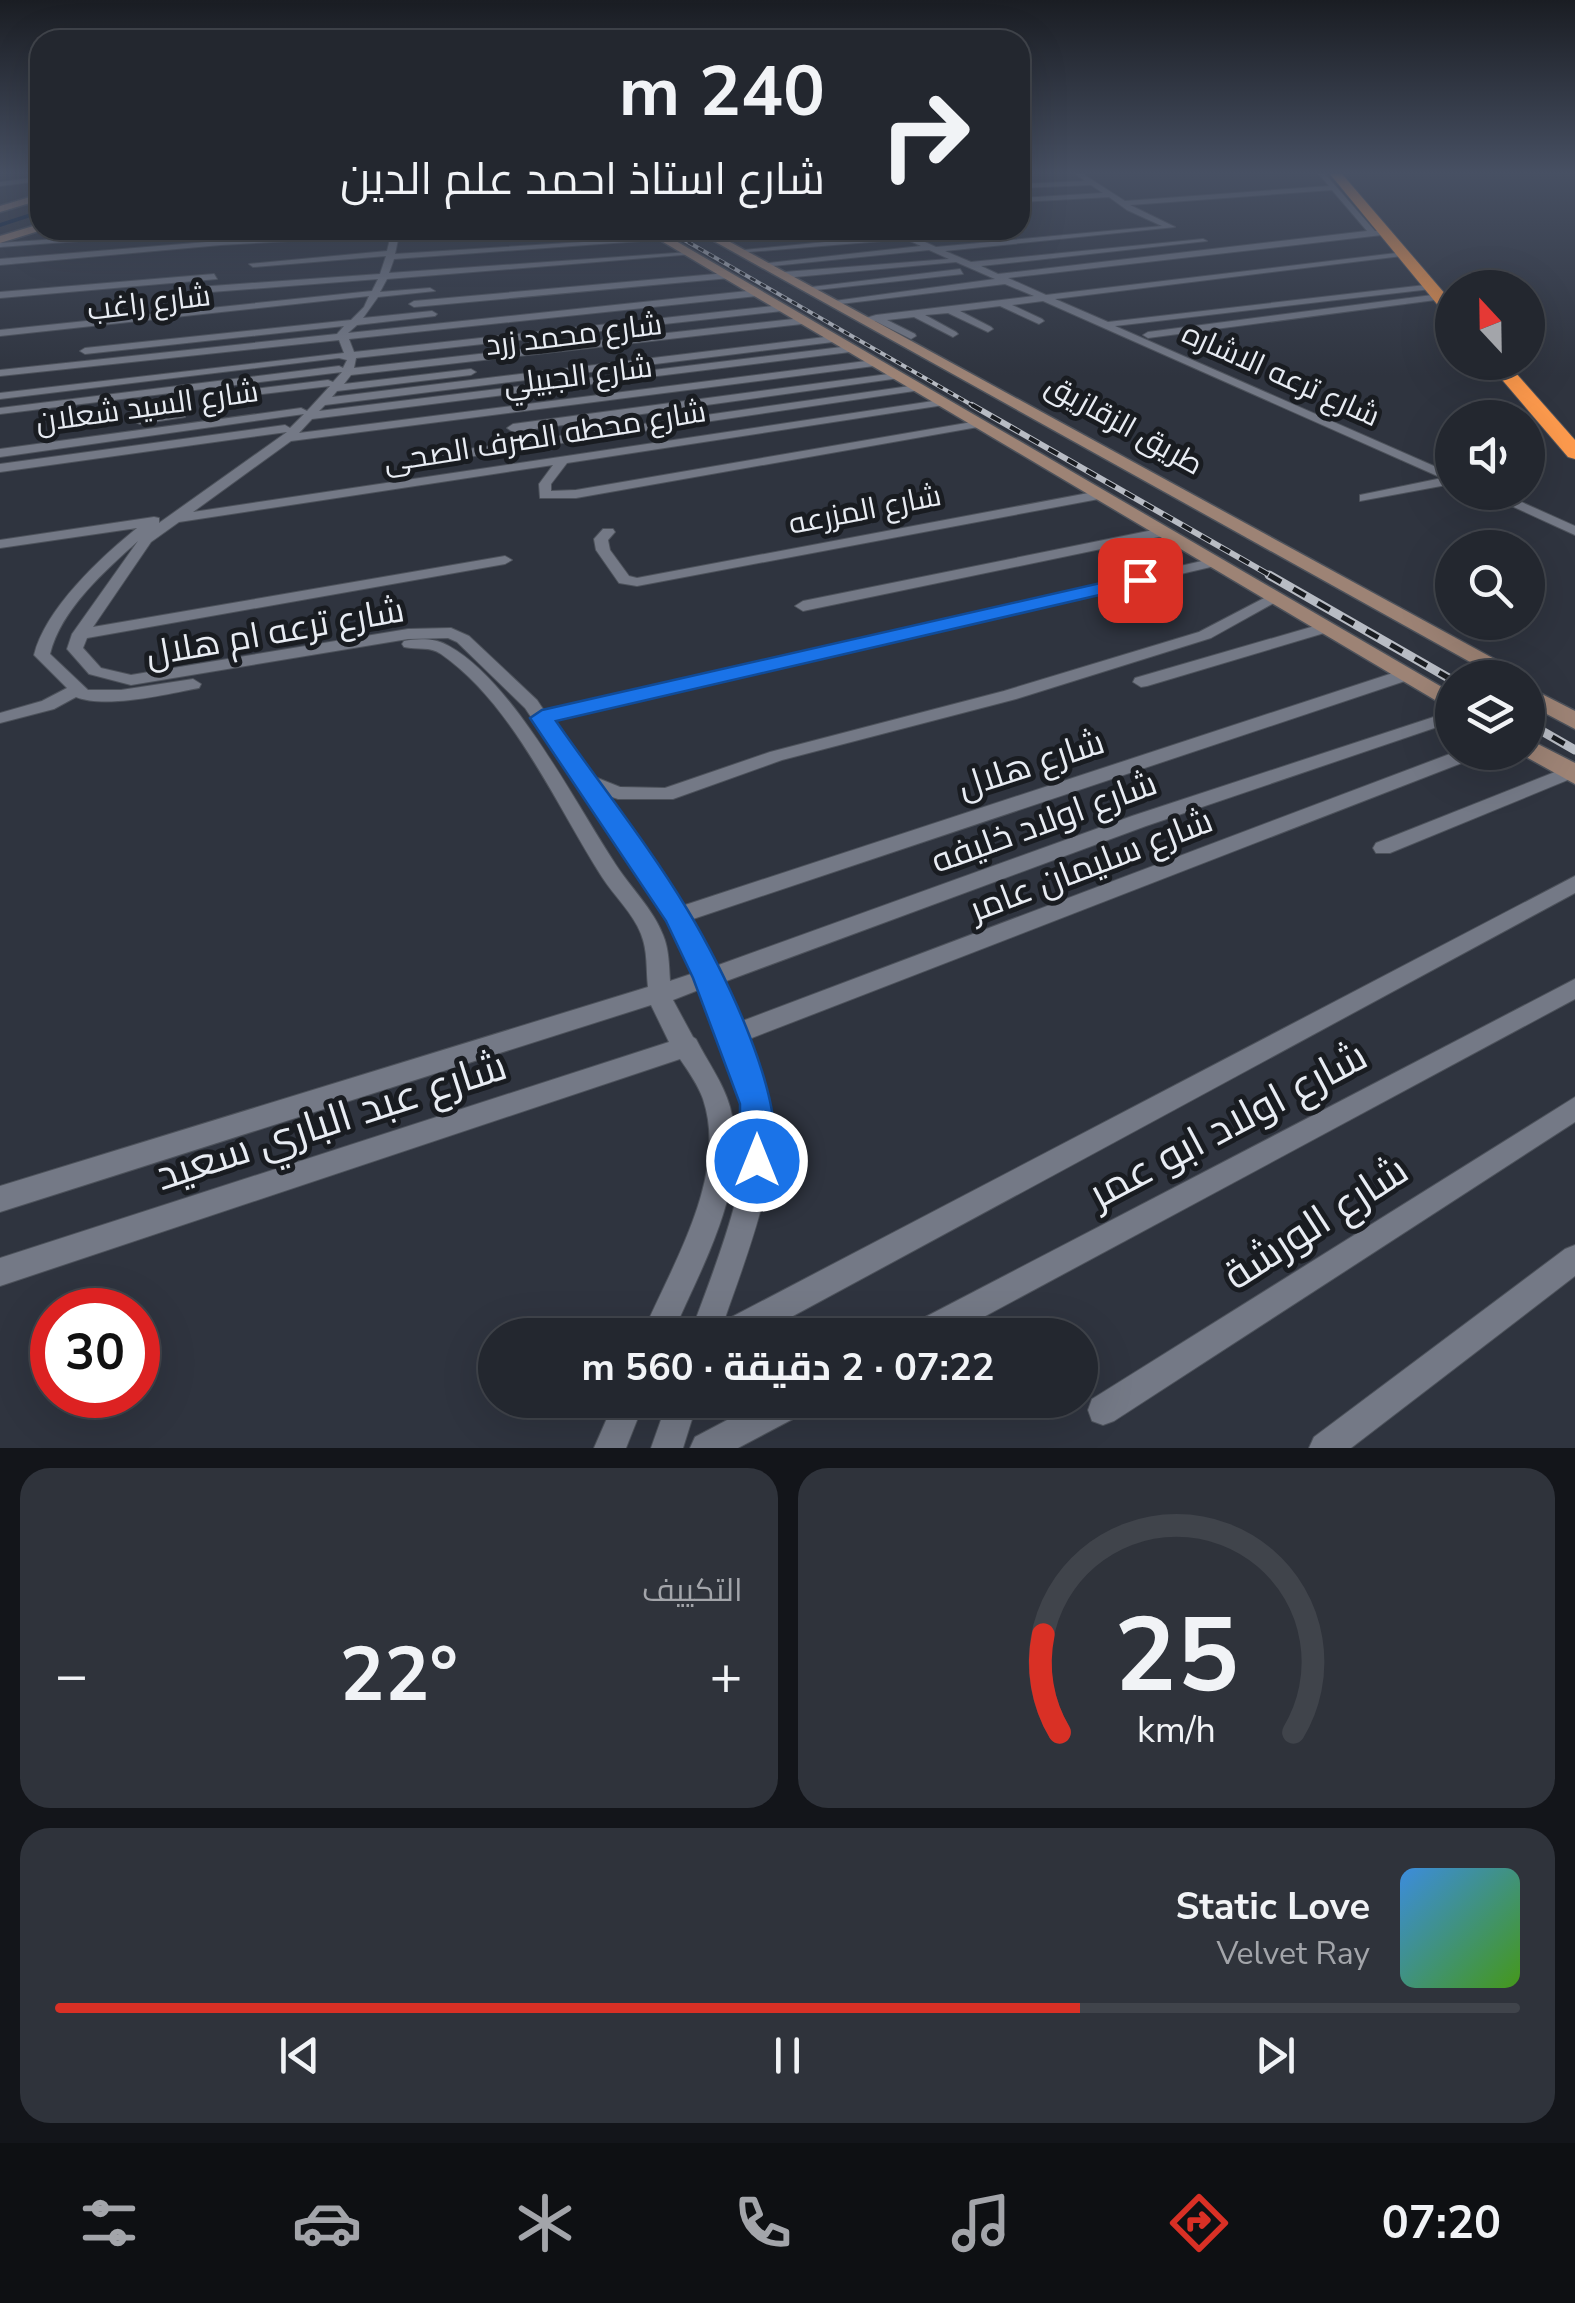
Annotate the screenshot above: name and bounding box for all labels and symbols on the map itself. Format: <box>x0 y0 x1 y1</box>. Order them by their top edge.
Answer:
north arrow <box>1435 270 1545 380</box>
street label: شارع راغب <box>85 275 213 331</box>
street label: شارع محمد زرد <box>483 304 665 366</box>
street label: شارع ترعه الاشاره <box>1176 313 1386 437</box>
street label: شارع الجبيلي <box>501 347 655 407</box>
street label: طريق الزقازيق <box>1038 365 1210 485</box>
street label: شارع السيد شعلان <box>33 371 261 443</box>
street label: شارع محطه الصرف الصحى <box>381 391 709 483</box>
street label: شارع المزرعه <box>785 475 945 545</box>
pin <box>1098 538 1183 623</box>
street label: شارع ترعه ام هلال <box>142 586 408 678</box>
street label: شارع هلال <box>952 718 1110 810</box>
street label: شارع اولاد خليفه <box>925 759 1163 885</box>
street label: شارع سليمان عامر <box>961 797 1219 934</box>
street label: شارع اولاد ابو عمر <box>1077 1028 1377 1223</box>
street label: شارع عبد الباري سعيد <box>148 1037 515 1208</box>
position arrow <box>705 1109 809 1213</box>
street label: شارع الورشة <box>1213 1142 1419 1304</box>
speed limit sign: 30 <box>30 1288 160 1418</box>

